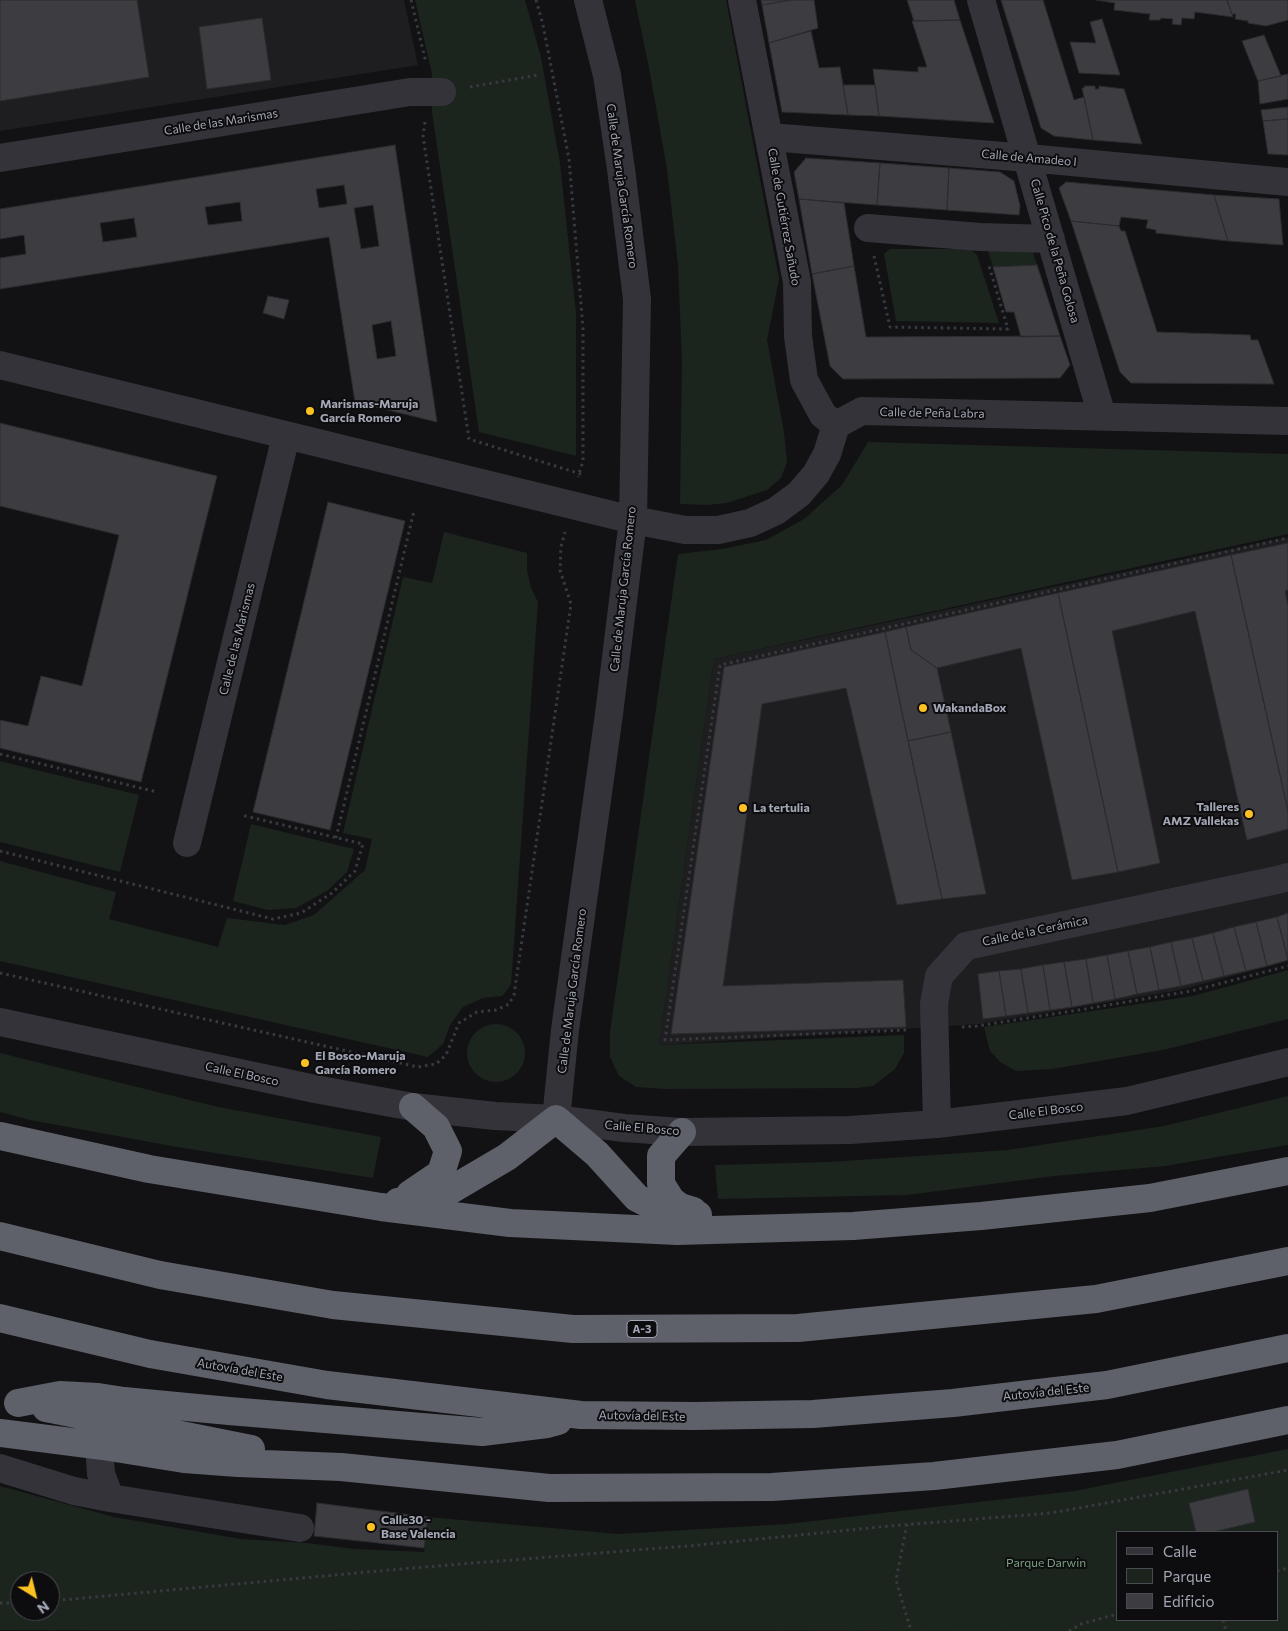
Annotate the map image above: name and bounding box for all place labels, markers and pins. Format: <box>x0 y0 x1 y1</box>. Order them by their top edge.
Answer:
place label: Marismas-Maruja García Romero <box>320 397 418 425</box>
marker: Marismas-Maruja García Romero <box>304 405 316 417</box>
place label: WakandaBox <box>933 701 1006 715</box>
marker: WakandaBox <box>917 702 929 714</box>
place label: Talleres AMZ Vallekas <box>1162 800 1239 828</box>
place label: La tertulia <box>753 801 810 815</box>
marker: La tertulia <box>737 802 749 814</box>
marker: Talleres AMZ Vallekas <box>1243 808 1255 820</box>
place label: El Bosco-Maruja García Romero <box>315 1049 406 1077</box>
marker: El Bosco-Maruja García Romero <box>299 1057 311 1069</box>
place label: Calle30 - Base Valencia <box>381 1513 456 1541</box>
marker: Calle30 - Base Valencia <box>365 1521 377 1533</box>

